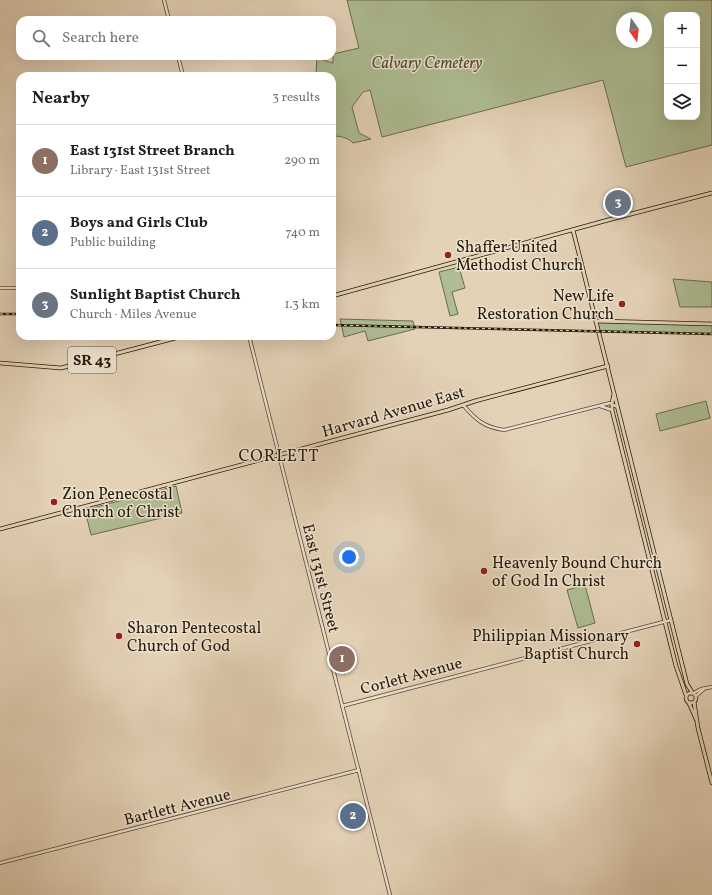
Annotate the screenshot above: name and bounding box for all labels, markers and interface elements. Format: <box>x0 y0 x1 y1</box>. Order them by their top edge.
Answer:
north arrow <box>616 12 652 48</box>
map controls <box>664 12 700 120</box>
button: + <box>664 12 700 48</box>
search box <box>16 16 336 60</box>
icon: search <box>30 27 52 49</box>
text: Search here <box>62 28 139 49</box>
button: − <box>664 48 700 84</box>
park label: Calvary Cemetery <box>371 53 483 75</box>
button: layers <box>664 84 700 120</box>
text: Nearby <box>32 87 90 110</box>
text: 3 results <box>272 89 320 107</box>
text: East 131st Street Branch <box>70 141 235 162</box>
text: 1 <box>42 152 48 170</box>
text: 290 m <box>284 152 320 170</box>
text: Library · East 131st Street <box>70 162 211 180</box>
pin: 3 <box>605 188 631 218</box>
text: Boys and Girls Club <box>70 213 208 234</box>
text: 2 <box>42 224 48 242</box>
text: 740 m <box>286 224 320 242</box>
text: Public building <box>70 234 156 252</box>
place label: Shaffer United Methodist Church <box>456 237 583 277</box>
marker: Shaffer United Methodist Church <box>443 250 453 260</box>
text: Sunlight Baptist Church <box>70 285 240 306</box>
place label: New Life Restoration Church <box>477 286 614 326</box>
text: 3 <box>42 296 48 314</box>
text: 1.3 km <box>285 296 320 314</box>
marker: New Life Restoration Church <box>617 299 627 309</box>
text: Church · Miles Avenue <box>70 306 197 324</box>
road number: SR 43 <box>68 347 116 373</box>
street label: Harvard Avenue East <box>320 382 468 444</box>
district label: CORLETT <box>238 445 320 468</box>
place label: Zion Penecostal Church of Christ <box>62 484 180 524</box>
marker: Zion Penecostal Church of Christ <box>49 497 59 507</box>
street label: East 131st Street <box>296 522 344 636</box>
your location <box>339 547 359 567</box>
place label: Heavenly Bound Church of God In Christ <box>492 553 662 593</box>
marker: Heavenly Bound Church of God In Christ <box>479 566 489 576</box>
place label: Sharon Pentecostal Church of God <box>127 618 262 658</box>
place label: Philippian Missionary Baptist Church <box>472 626 629 666</box>
marker: Sharon Pentecostal Church of God <box>114 631 124 641</box>
marker: Philippian Missionary Baptist Church <box>632 639 642 649</box>
pin: 1 <box>329 644 355 674</box>
street label: Corlett Avenue <box>358 653 465 701</box>
street label: Bartlett Avenue <box>122 784 233 832</box>
pin: 2 <box>340 801 366 831</box>

